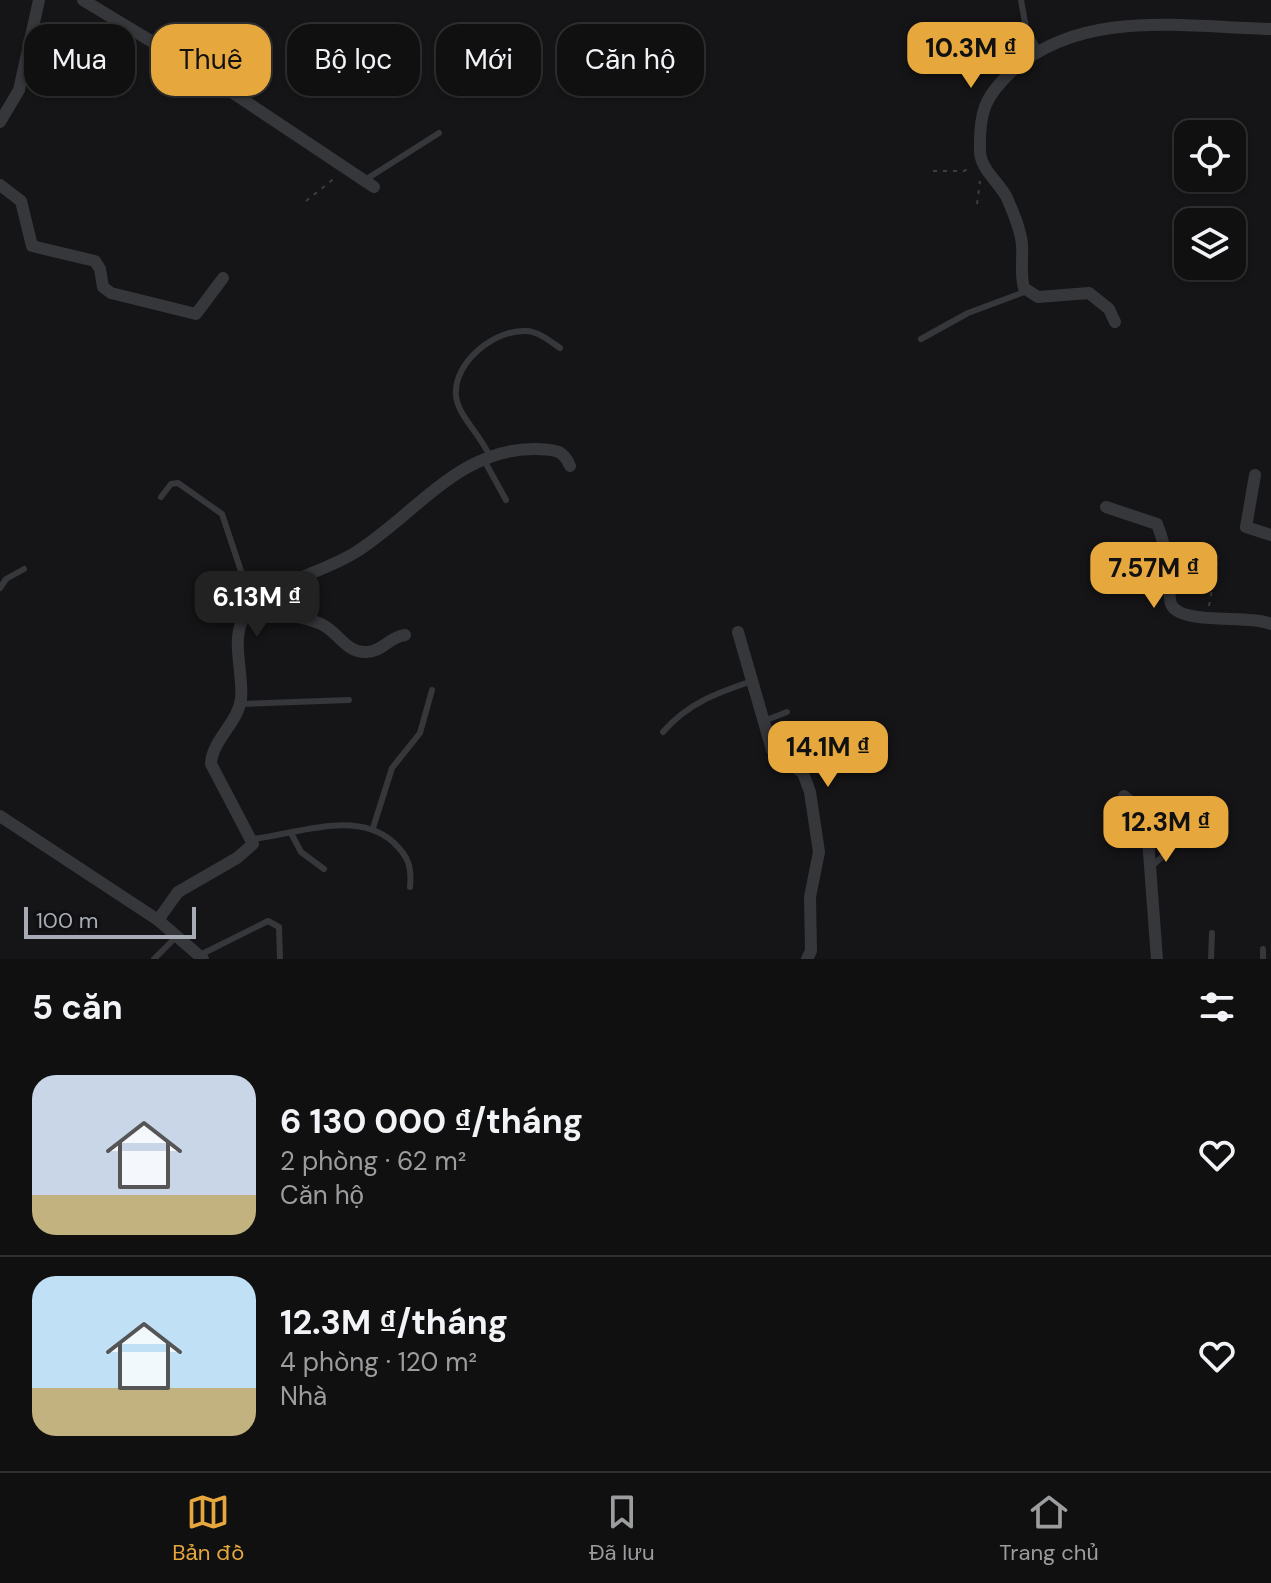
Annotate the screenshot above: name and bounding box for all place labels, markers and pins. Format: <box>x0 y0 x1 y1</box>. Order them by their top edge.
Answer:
pin: 10.3M ₫ <box>897 22 1045 90</box>
pin: 7.57M ₫ <box>1080 542 1228 610</box>
pin: 6.13M ₫ <box>183 571 331 639</box>
pin: 14.1M ₫ <box>754 721 902 789</box>
pin: 12.3M ₫ <box>1092 796 1240 864</box>

